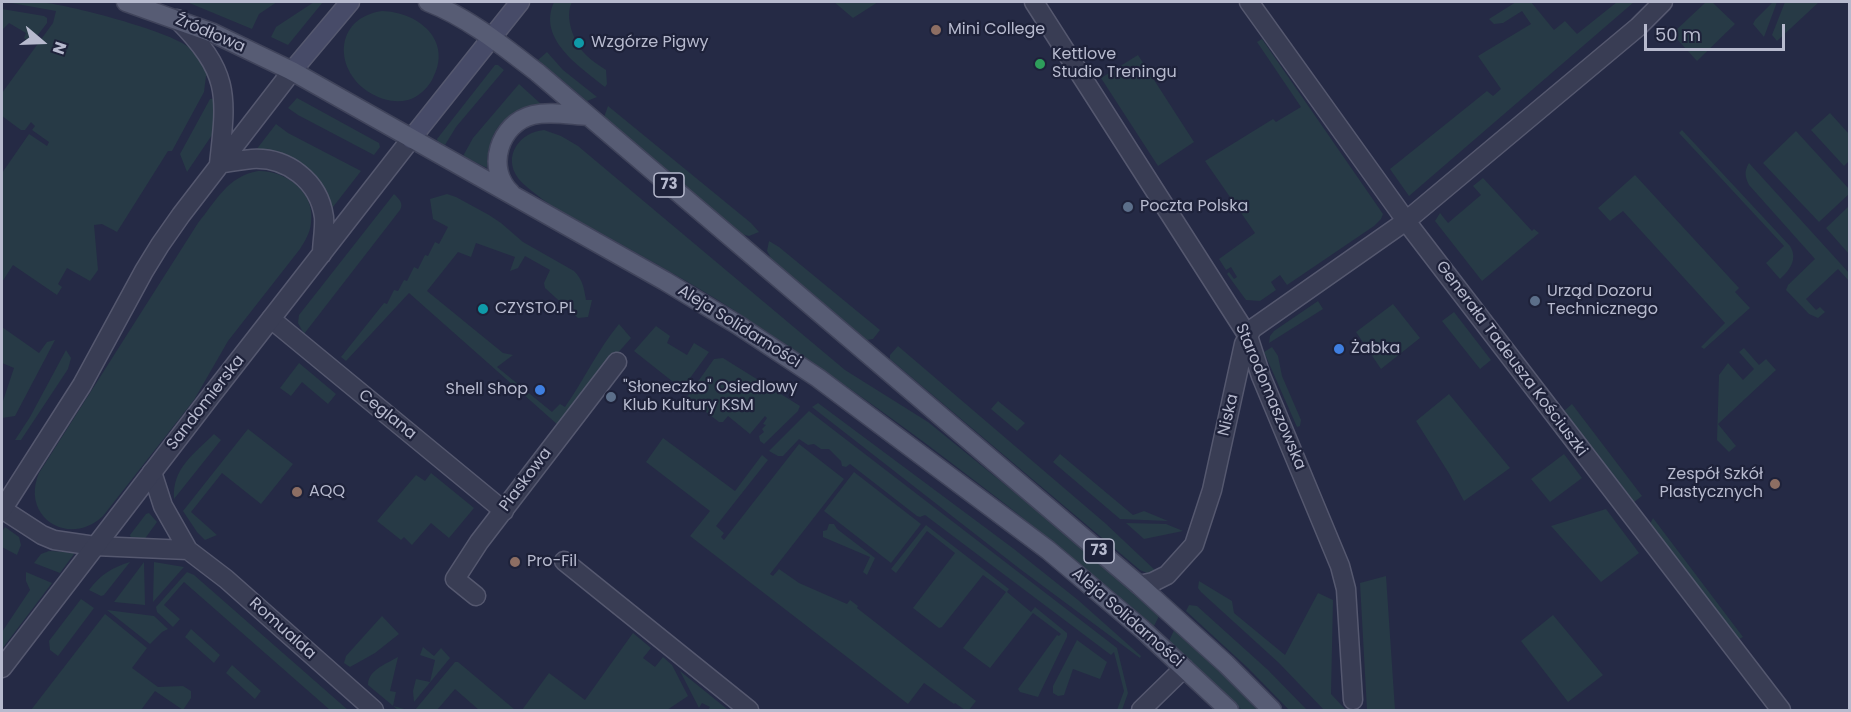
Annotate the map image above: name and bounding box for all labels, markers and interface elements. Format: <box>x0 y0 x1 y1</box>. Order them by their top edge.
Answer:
street label: Źródłowa <box>172 11 248 57</box>
north arrow <box>12 12 72 72</box>
scale bar <box>1647 12 1788 50</box>
place label: Mini College <box>948 20 1045 40</box>
text: 50 m <box>1655 22 1701 47</box>
marker: Mini College <box>929 23 943 37</box>
place label: Wzgórze Pigwy <box>591 33 709 53</box>
marker: Wzgórze Pigwy <box>572 36 586 50</box>
text: N <box>47 39 72 57</box>
place label: Kettlove Studio Treningu <box>1052 45 1177 83</box>
marker: Kettlove Studio Treningu <box>1033 57 1047 71</box>
road number: 73 <box>654 173 684 197</box>
place label: Poczta Polska <box>1140 197 1248 217</box>
marker: Poczta Polska <box>1121 200 1135 214</box>
street label: Generała Tadeusza Kościuszki <box>1431 258 1591 460</box>
street label: Aleja Solidarności <box>674 281 804 373</box>
place label: Urząd Dozoru Technicznego <box>1547 282 1658 320</box>
marker: Urząd Dozoru Technicznego <box>1528 294 1542 308</box>
place label: CZYSTO.PL <box>495 299 576 319</box>
marker: CZYSTO.PL <box>476 302 490 316</box>
street label: Starodomaszowska <box>1230 321 1310 473</box>
place label: Żabka <box>1351 339 1400 359</box>
marker: Żabka <box>1332 342 1346 356</box>
street label: Sandomierska <box>163 352 249 454</box>
place label: "Słoneczko" Osiedlowy Klub Kultury KSM <box>623 378 798 416</box>
place label: Shell Shop <box>446 380 528 400</box>
marker: Shell Shop <box>533 383 547 397</box>
street label: Ceglana <box>354 386 420 444</box>
marker: "Słoneczko" Osiedlowy Klub Kultury KSM <box>604 390 618 404</box>
street label: Niska <box>1215 392 1243 438</box>
street label: Piaskowa <box>496 444 556 516</box>
place label: Zespół Szkół Plastycznych <box>1660 465 1763 503</box>
marker: Zespół Szkół Plastycznych <box>1768 477 1782 491</box>
place label: AQQ <box>309 482 345 502</box>
marker: AQQ <box>290 485 304 499</box>
road number: 73 <box>1084 539 1114 563</box>
place label: Pro-Fil <box>527 552 577 572</box>
marker: Pro-Fil <box>508 555 522 569</box>
street label: Aleja Solidarności <box>1067 564 1187 672</box>
street label: Romualda <box>245 594 319 664</box>

